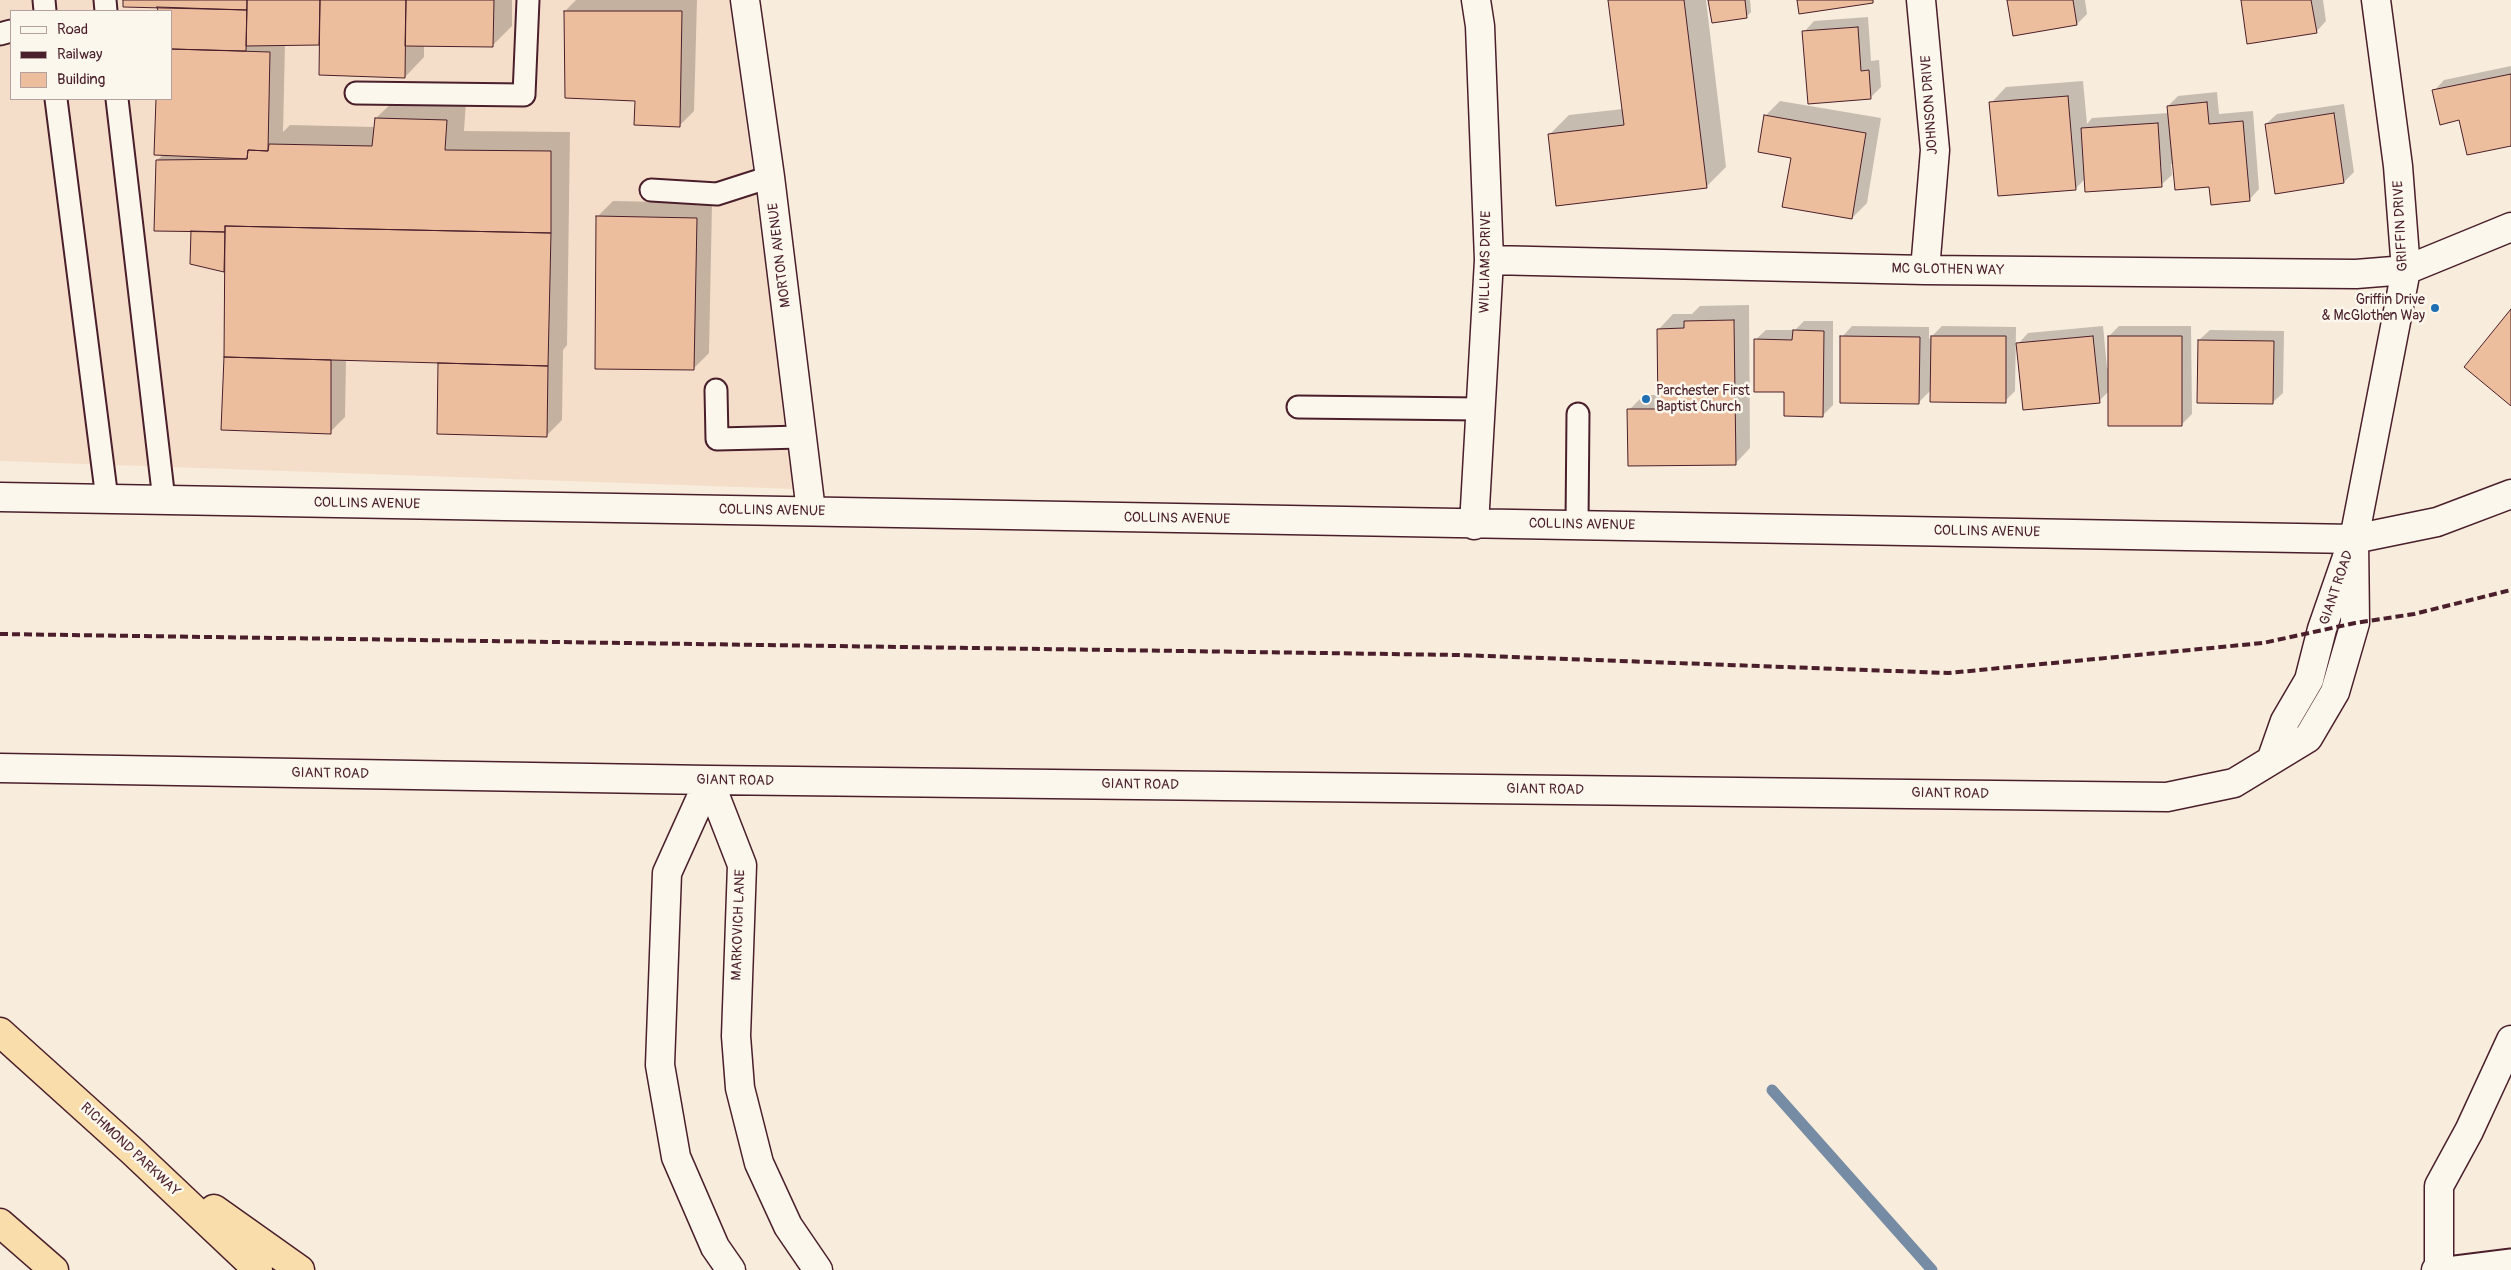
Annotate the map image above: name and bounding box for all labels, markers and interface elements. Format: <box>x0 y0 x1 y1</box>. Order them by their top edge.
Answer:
legend <box>10 10 172 100</box>
text: Road <box>57 20 88 39</box>
text: Railway <box>57 45 102 64</box>
street label: JOHNSON DRIVE <box>1918 55 1942 155</box>
text: Building <box>57 70 105 89</box>
street label: GRIFFIN DRIVE <box>2390 180 2412 272</box>
street label: MORTON AVENUE <box>765 202 795 308</box>
street label: WILLIAMS DRIVE <box>1477 211 1495 313</box>
street label: MC GLOTHEN WAY <box>1891 261 2005 279</box>
place label: Griffin Drive & McGlothen Way <box>2322 292 2425 324</box>
marker: Griffin Drive & McGlothen Way <box>2429 302 2441 314</box>
place label: Parchester First Baptist Church <box>1656 383 1750 416</box>
marker: Parchester First Baptist Church <box>1640 393 1652 405</box>
street label: COLLINS AVENUE <box>314 495 420 513</box>
street label: COLLINS AVENUE <box>719 502 825 520</box>
street label: COLLINS AVENUE <box>1124 510 1230 528</box>
street label: COLLINS AVENUE <box>1529 516 1635 534</box>
street label: COLLINS AVENUE <box>1934 523 2040 541</box>
street label: GIANT ROAD <box>2316 549 2358 627</box>
street label: GIANT ROAD <box>291 765 369 783</box>
street label: GIANT ROAD <box>696 772 774 790</box>
street label: GIANT ROAD <box>1101 776 1179 794</box>
street label: GIANT ROAD <box>1506 781 1584 799</box>
street label: GIANT ROAD <box>1911 785 1989 803</box>
street label: MARKOVICH LANE <box>729 869 749 981</box>
street label: RICHMOND PARKWAY <box>77 1100 183 1200</box>

